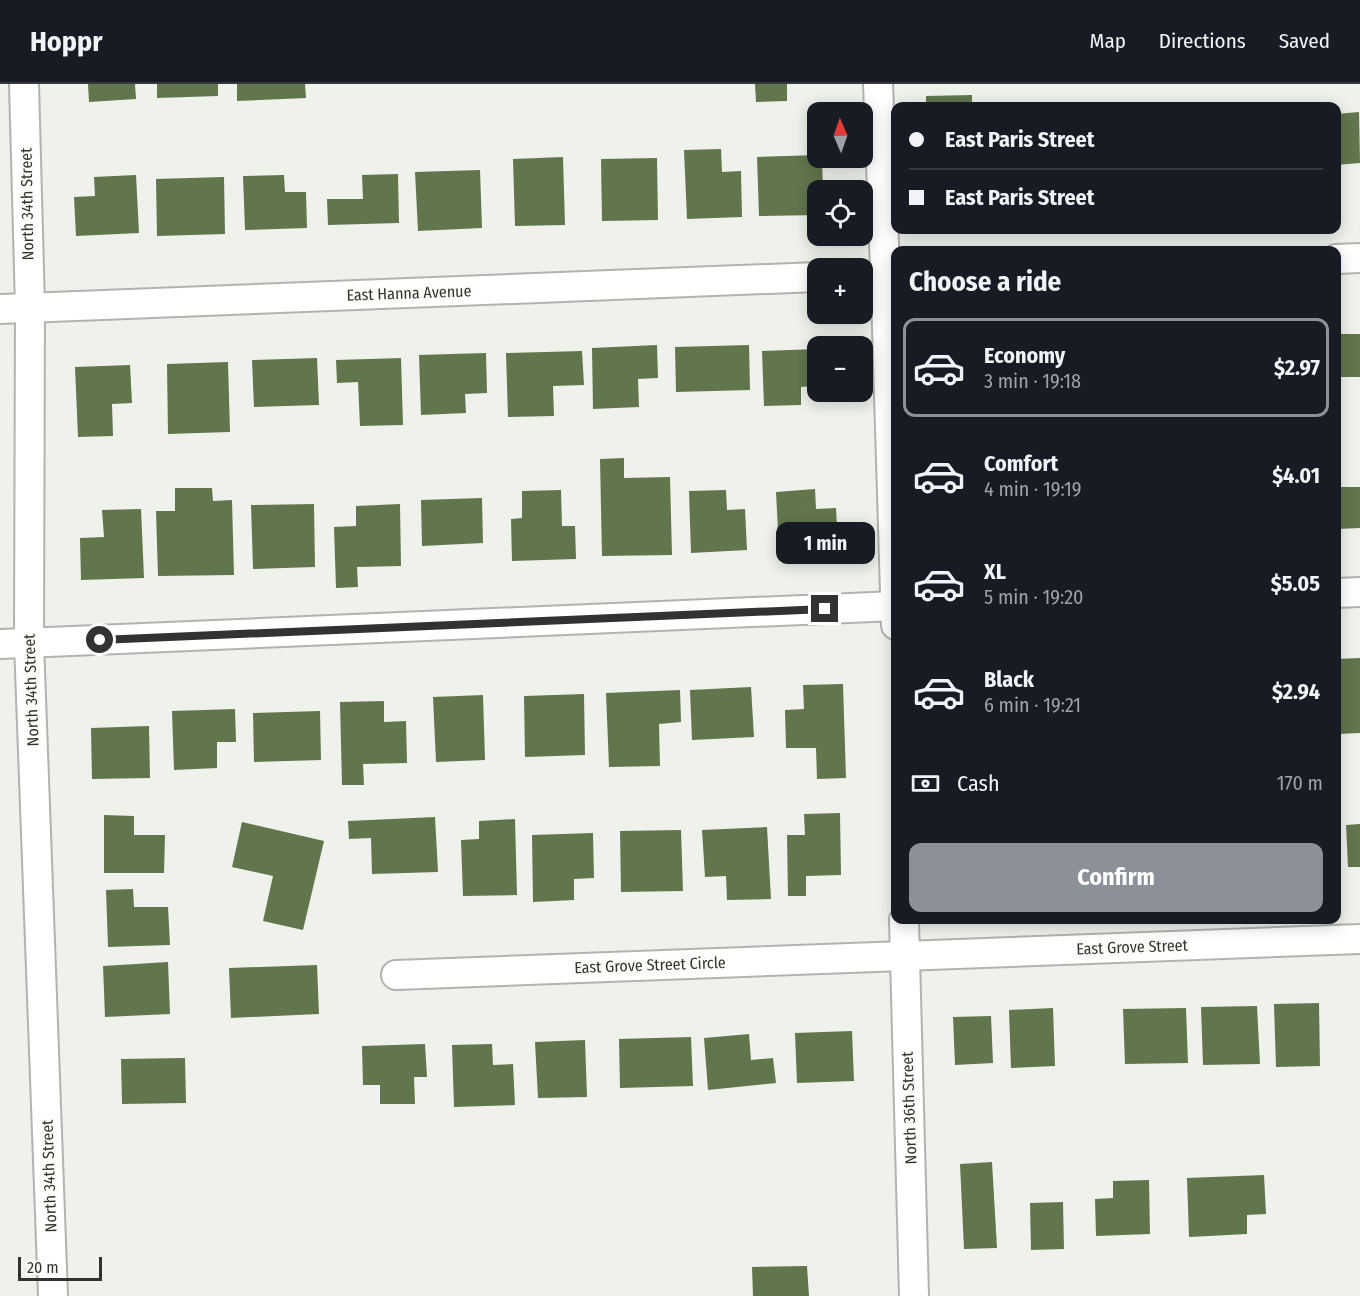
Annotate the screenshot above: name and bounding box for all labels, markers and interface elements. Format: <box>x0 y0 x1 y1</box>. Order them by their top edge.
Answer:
text: Hoppr <box>30 25 102 58</box>
text: Map <box>1089 28 1126 54</box>
text: Directions <box>1159 28 1246 54</box>
text: Saved <box>1279 28 1330 54</box>
north arrow <box>807 102 873 168</box>
map controls <box>807 102 873 402</box>
text: East Paris Street <box>945 126 1094 153</box>
street label: North 34th Street <box>17 147 37 261</box>
button: locate <box>807 180 873 246</box>
text: East Paris Street <box>945 184 1094 211</box>
button: + <box>807 258 873 324</box>
text: Choose a ride <box>909 266 1061 298</box>
street label: East Hanna Avenue <box>346 281 472 305</box>
button: − <box>807 336 873 402</box>
icon: car <box>912 341 966 395</box>
text: Economy <box>984 342 1065 369</box>
text: $2.97 <box>1274 354 1320 381</box>
text: 3 min · 19:18 <box>984 369 1081 393</box>
icon: car <box>912 449 966 503</box>
text: Comfort <box>984 450 1058 477</box>
text: $4.01 <box>1272 462 1320 489</box>
text: 4 min · 19:19 <box>984 477 1081 501</box>
callout: 1 min <box>776 522 874 564</box>
text: 1 min <box>804 531 847 555</box>
icon: car <box>912 557 966 611</box>
text: XL <box>984 558 1006 585</box>
text: $5.05 <box>1271 570 1320 597</box>
text: 5 min · 19:20 <box>984 585 1083 609</box>
route end <box>811 595 838 622</box>
route start <box>86 626 113 653</box>
street label: North 34th Street <box>20 633 42 747</box>
icon: car <box>912 665 966 719</box>
text: Black <box>984 666 1034 693</box>
text: $2.94 <box>1272 678 1320 705</box>
text: 6 min · 19:21 <box>984 693 1081 717</box>
icon: cash <box>909 767 942 800</box>
text: Cash <box>957 770 1000 797</box>
text: 170 m <box>1277 771 1323 795</box>
button: Confirm <box>909 843 1323 912</box>
street label: East Grove Street <box>1076 936 1189 958</box>
street label: East Grove Street Circle <box>574 953 726 977</box>
street label: North 36th Street <box>898 1050 920 1165</box>
street label: North 34th Street <box>38 1119 60 1233</box>
scale bar <box>18 1254 102 1282</box>
text: 20 m <box>27 1258 58 1277</box>

